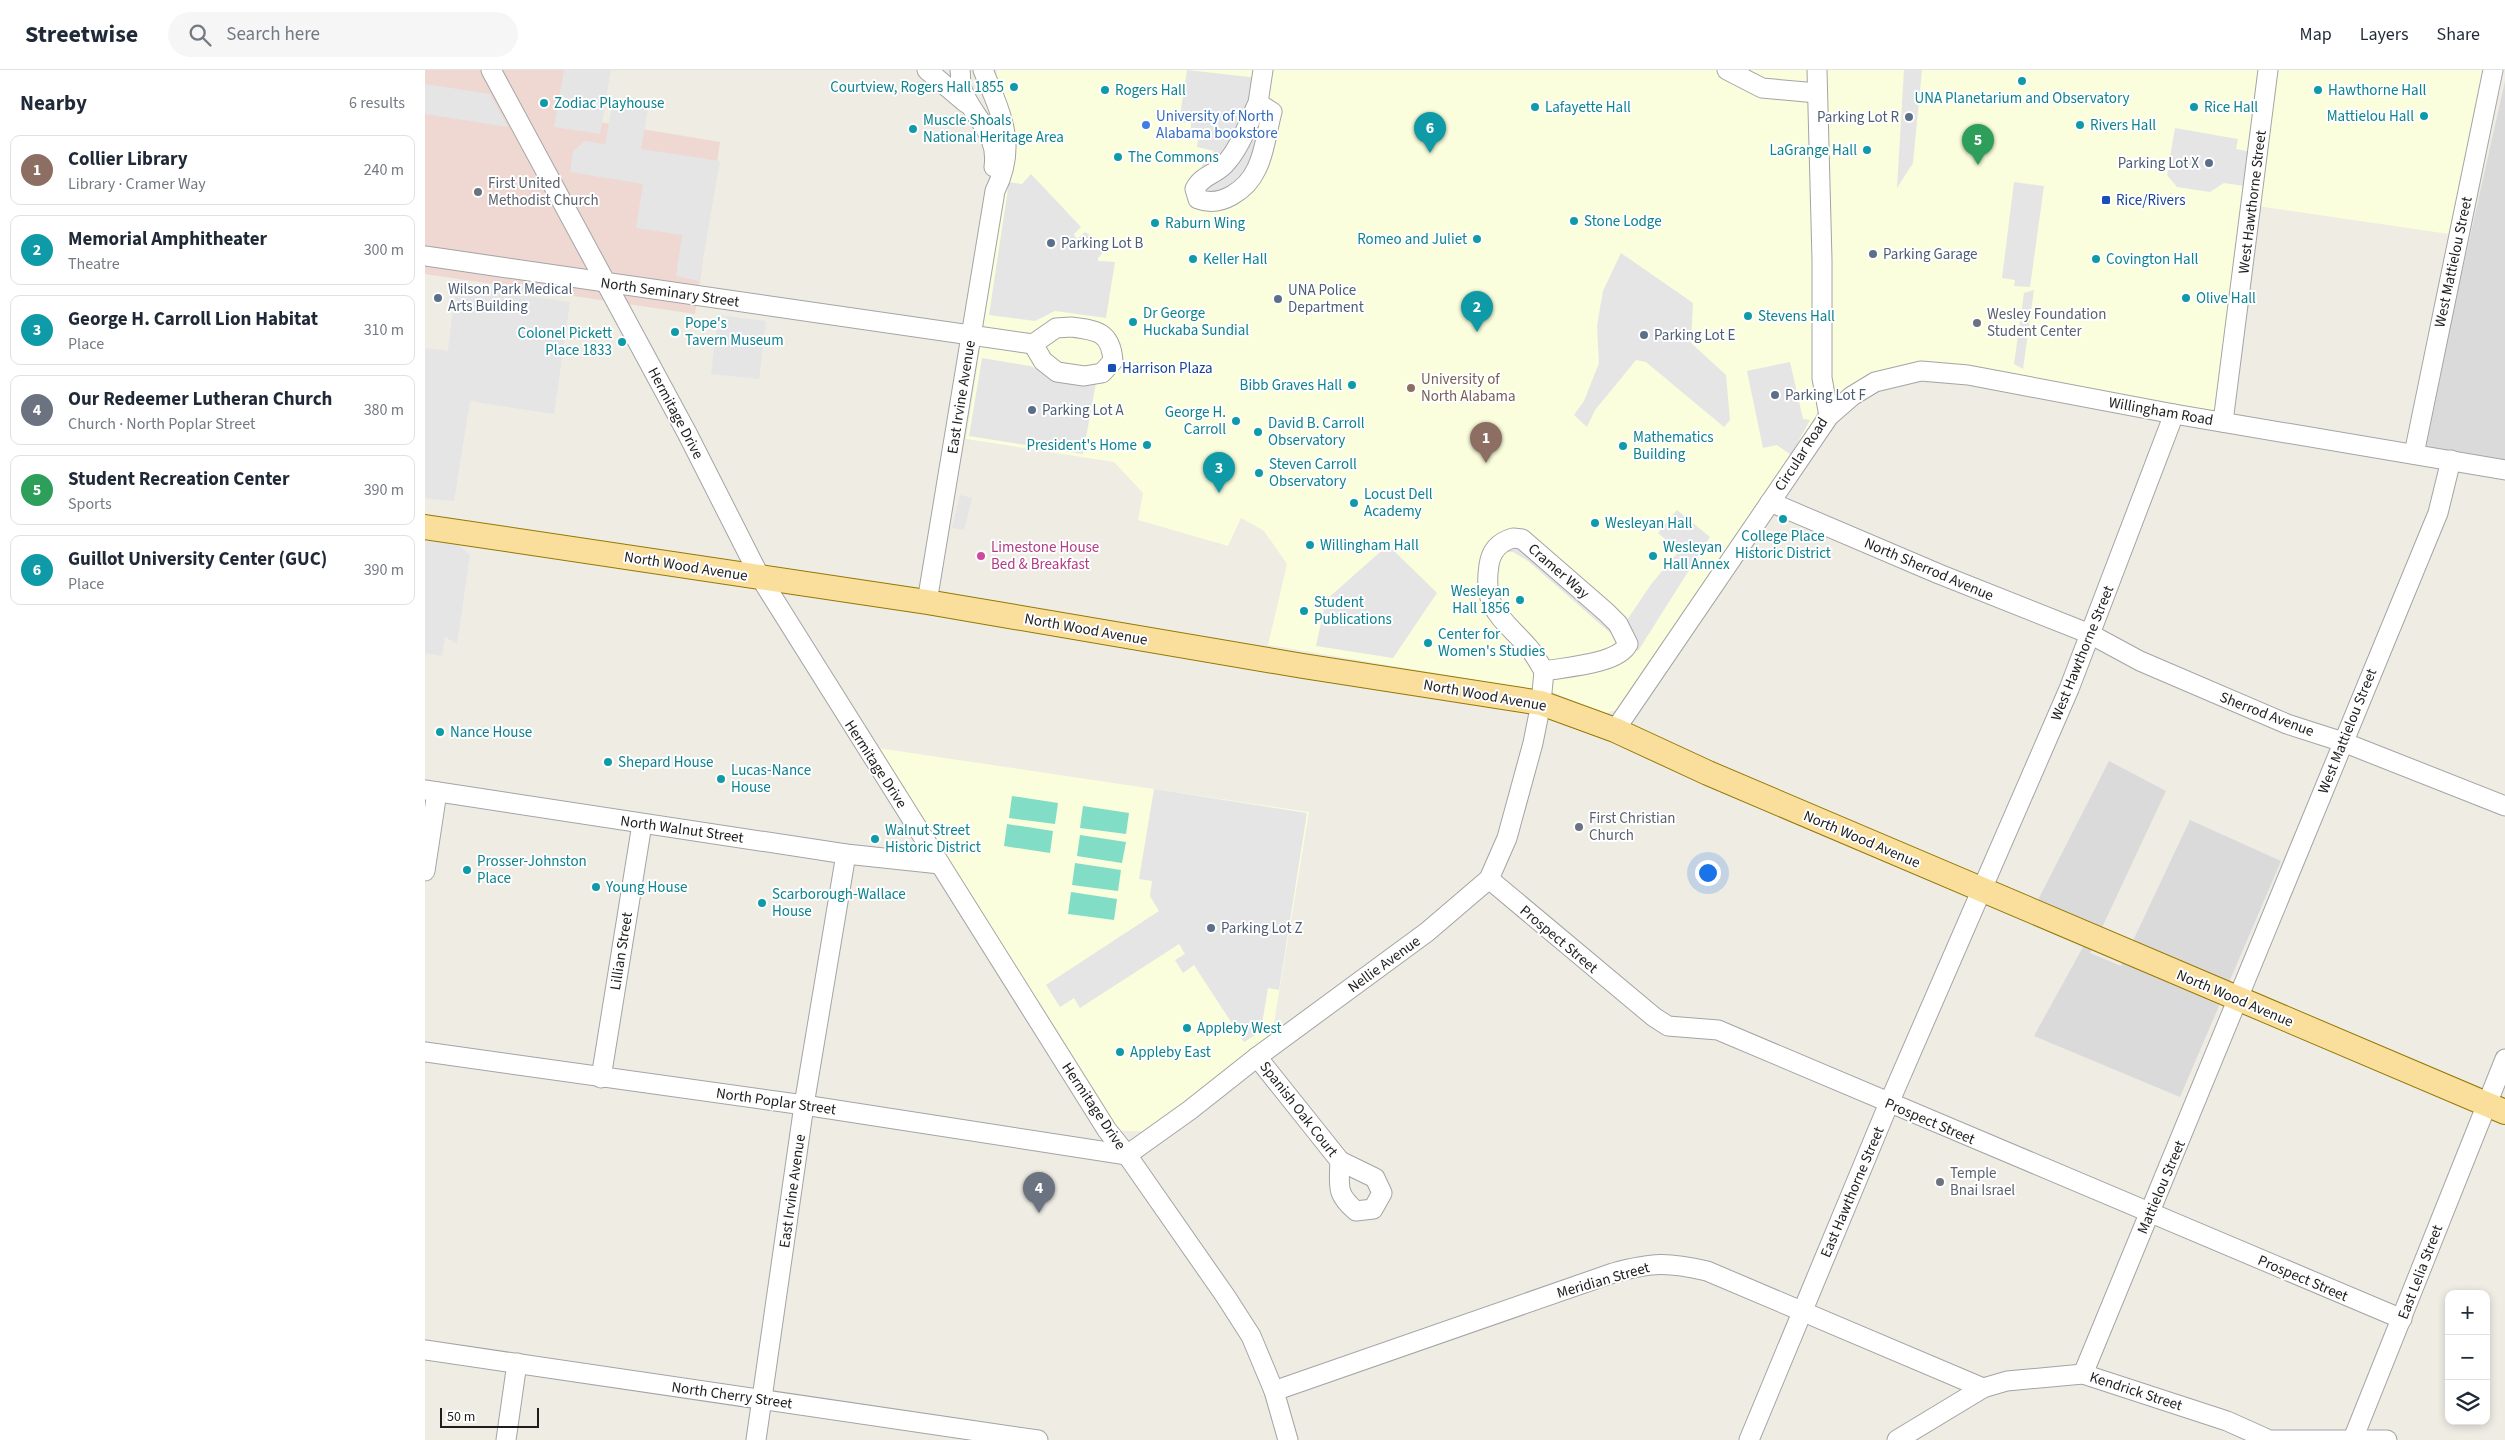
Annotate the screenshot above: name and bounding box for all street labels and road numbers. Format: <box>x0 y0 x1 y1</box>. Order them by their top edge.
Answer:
street label: West Hawthorne Street <box>2233 129 2272 275</box>
street label: West Mattielou Street <box>2429 195 2478 329</box>
street label: North Seminary Street <box>599 272 741 313</box>
street label: East Irvine Avenue <box>942 339 981 455</box>
street label: Hermitage Drive <box>643 364 709 463</box>
street label: Willingham Road <box>2107 392 2215 431</box>
street label: Circular Road <box>1770 413 1833 495</box>
street label: North Sherrod Avenue <box>1861 533 1997 606</box>
street label: Cramer Way <box>1523 539 1594 604</box>
street label: North Wood Avenue <box>623 546 749 587</box>
street label: West Hawthorne Street <box>2046 582 2119 724</box>
street label: North Wood Avenue <box>1023 608 1149 651</box>
street label: West Mattielou Street <box>2313 665 2382 797</box>
street label: North Wood Avenue <box>1422 674 1548 717</box>
street label: Sherrod Avenue <box>2217 687 2317 742</box>
street label: Hermitage Drive <box>839 716 912 812</box>
street label: North Wood Avenue <box>1800 805 1923 874</box>
street label: North Walnut Street <box>619 810 745 849</box>
street label: Prospect Street <box>1515 900 1602 978</box>
street label: Lillian Street <box>605 911 638 992</box>
street label: Nellie Avenue <box>1344 931 1425 998</box>
street label: North Wood Avenue <box>2173 964 2296 1033</box>
street label: Spanish Oak Court <box>1255 1057 1343 1162</box>
street label: Hermitage Drive <box>1057 1058 1131 1154</box>
street label: North Poplar Street <box>715 1083 837 1120</box>
street label: Prospect Street <box>1881 1093 1978 1150</box>
street label: East Hawthorne Street <box>1815 1123 1890 1261</box>
street label: East Irvine Avenue <box>774 1133 811 1249</box>
street label: Mattielou Street <box>2132 1137 2191 1237</box>
street label: East Lelia Street <box>2393 1222 2448 1322</box>
street label: Prospect Street <box>2254 1250 2351 1307</box>
street label: Meridian Street <box>1554 1257 1652 1304</box>
street label: Kendrick Street <box>2087 1367 2185 1416</box>
street label: North Cherry Street <box>670 1377 794 1414</box>

